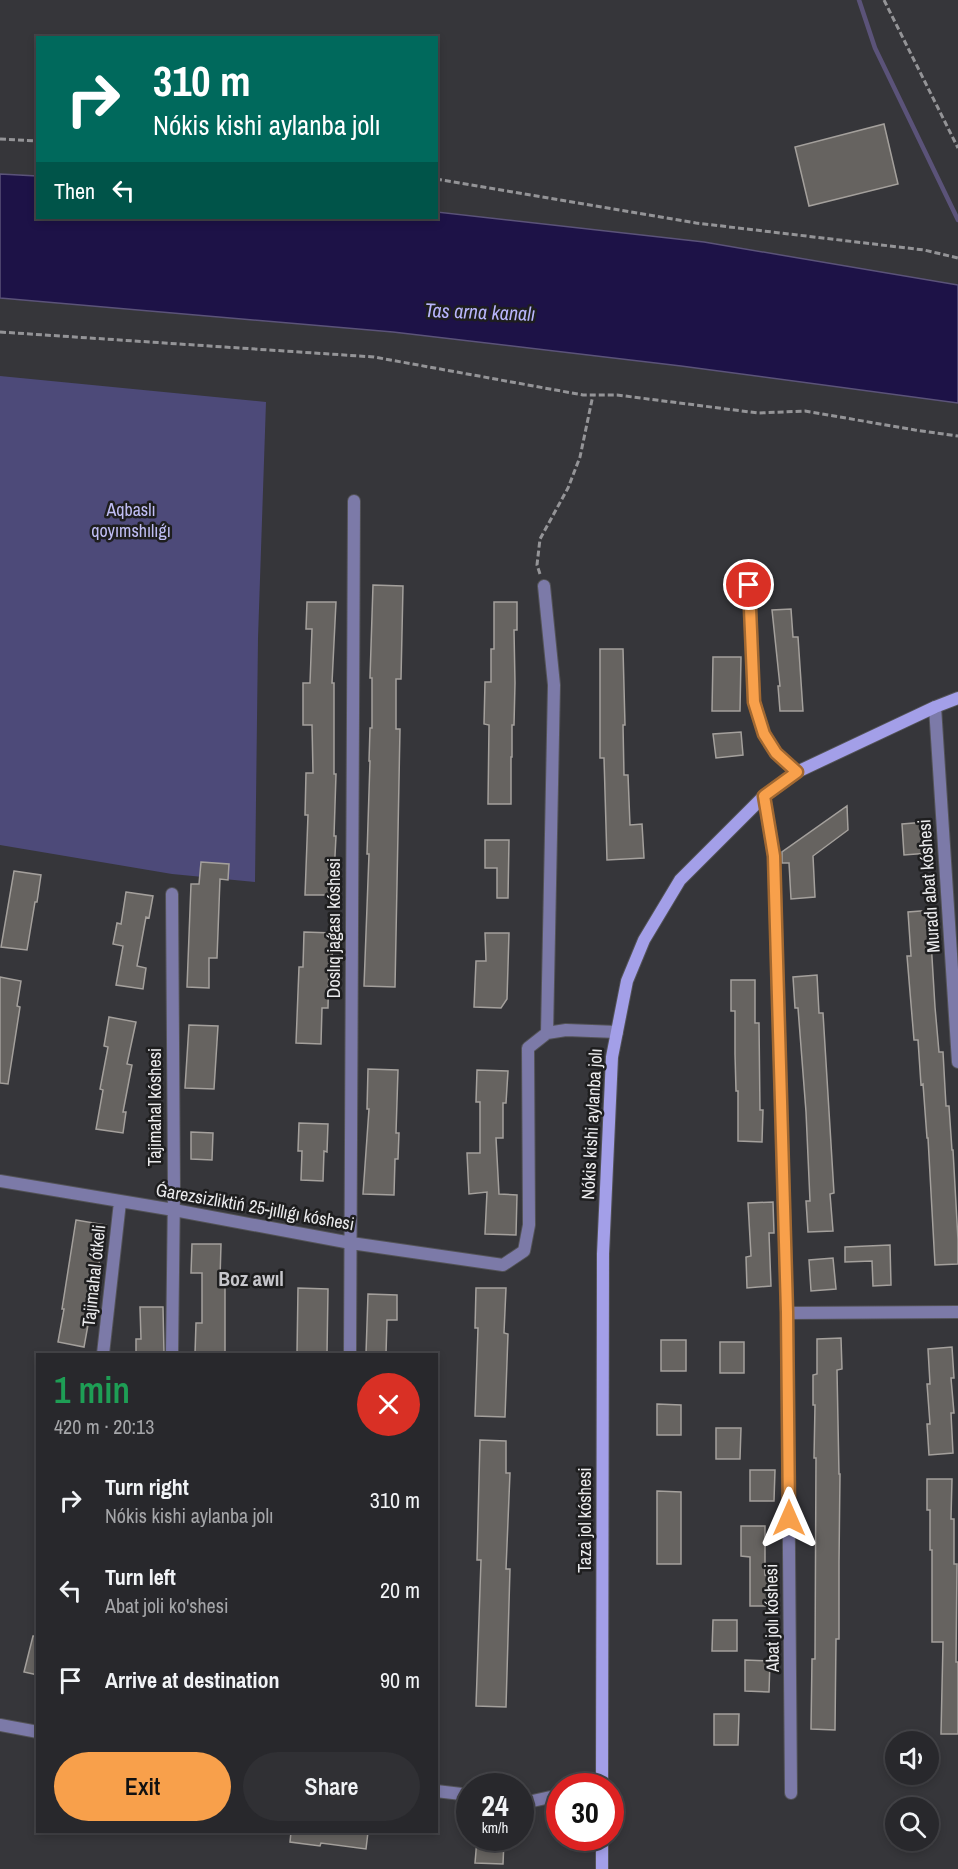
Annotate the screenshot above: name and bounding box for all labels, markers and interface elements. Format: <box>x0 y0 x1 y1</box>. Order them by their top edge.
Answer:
text: 310 m <box>153 53 251 109</box>
icon: right <box>54 60 132 138</box>
text: Nókis kishi aylanba jolı <box>153 107 381 143</box>
icon: left <box>107 174 140 207</box>
text: Then <box>54 176 95 206</box>
water label: Tas arna kanalı <box>424 296 536 327</box>
park label: Aqbaslı qoyımshılıǵı <box>91 497 171 543</box>
pin <box>723 559 774 610</box>
icon: arrive <box>732 568 765 601</box>
street label: Muradı abat kóshesi <box>911 818 946 954</box>
street label: Doslıq jaǵası kóshesi <box>321 858 346 998</box>
street label: Tajimahal kóshesi <box>142 1048 167 1166</box>
street label: Nókis kishi aylanba jolı <box>575 1048 608 1200</box>
street label: Ǵarezsizliktiń 25-jıllıǵı kóshesi <box>154 1177 356 1236</box>
street label: Tajimahal ótkeli <box>76 1224 111 1328</box>
district label: Boz awıl <box>218 1265 284 1292</box>
text: 1 min <box>54 1366 130 1414</box>
button: close <box>357 1373 420 1436</box>
text: 420 m · 20:13 <box>54 1413 154 1440</box>
street label: Taza jol kóshesi <box>572 1467 597 1573</box>
text: Turn right <box>105 1472 189 1502</box>
icon: right <box>54 1484 87 1517</box>
text: 310 m <box>370 1485 420 1515</box>
position arrow <box>757 1486 821 1550</box>
text: Nókis kishi aylanba jolı <box>105 1502 274 1529</box>
text: Turn left <box>105 1562 176 1592</box>
street label: Abat jolı kóshesi <box>758 1564 785 1673</box>
icon: left <box>54 1574 87 1607</box>
text: 20 m <box>380 1575 420 1605</box>
text: Abat joli ko'shesi <box>105 1592 228 1619</box>
icon: arrive <box>54 1664 87 1697</box>
text: Arrive at destination <box>105 1665 279 1695</box>
text: 90 m <box>380 1665 420 1695</box>
map controls <box>885 1731 939 1851</box>
button: sound <box>885 1731 939 1785</box>
button: Exit <box>54 1752 231 1821</box>
button: Share <box>243 1752 420 1821</box>
speed limit sign: 30 <box>546 1773 624 1851</box>
text: 24 <box>481 1785 509 1825</box>
button: search <box>885 1797 939 1851</box>
text: km/h <box>482 1817 508 1838</box>

